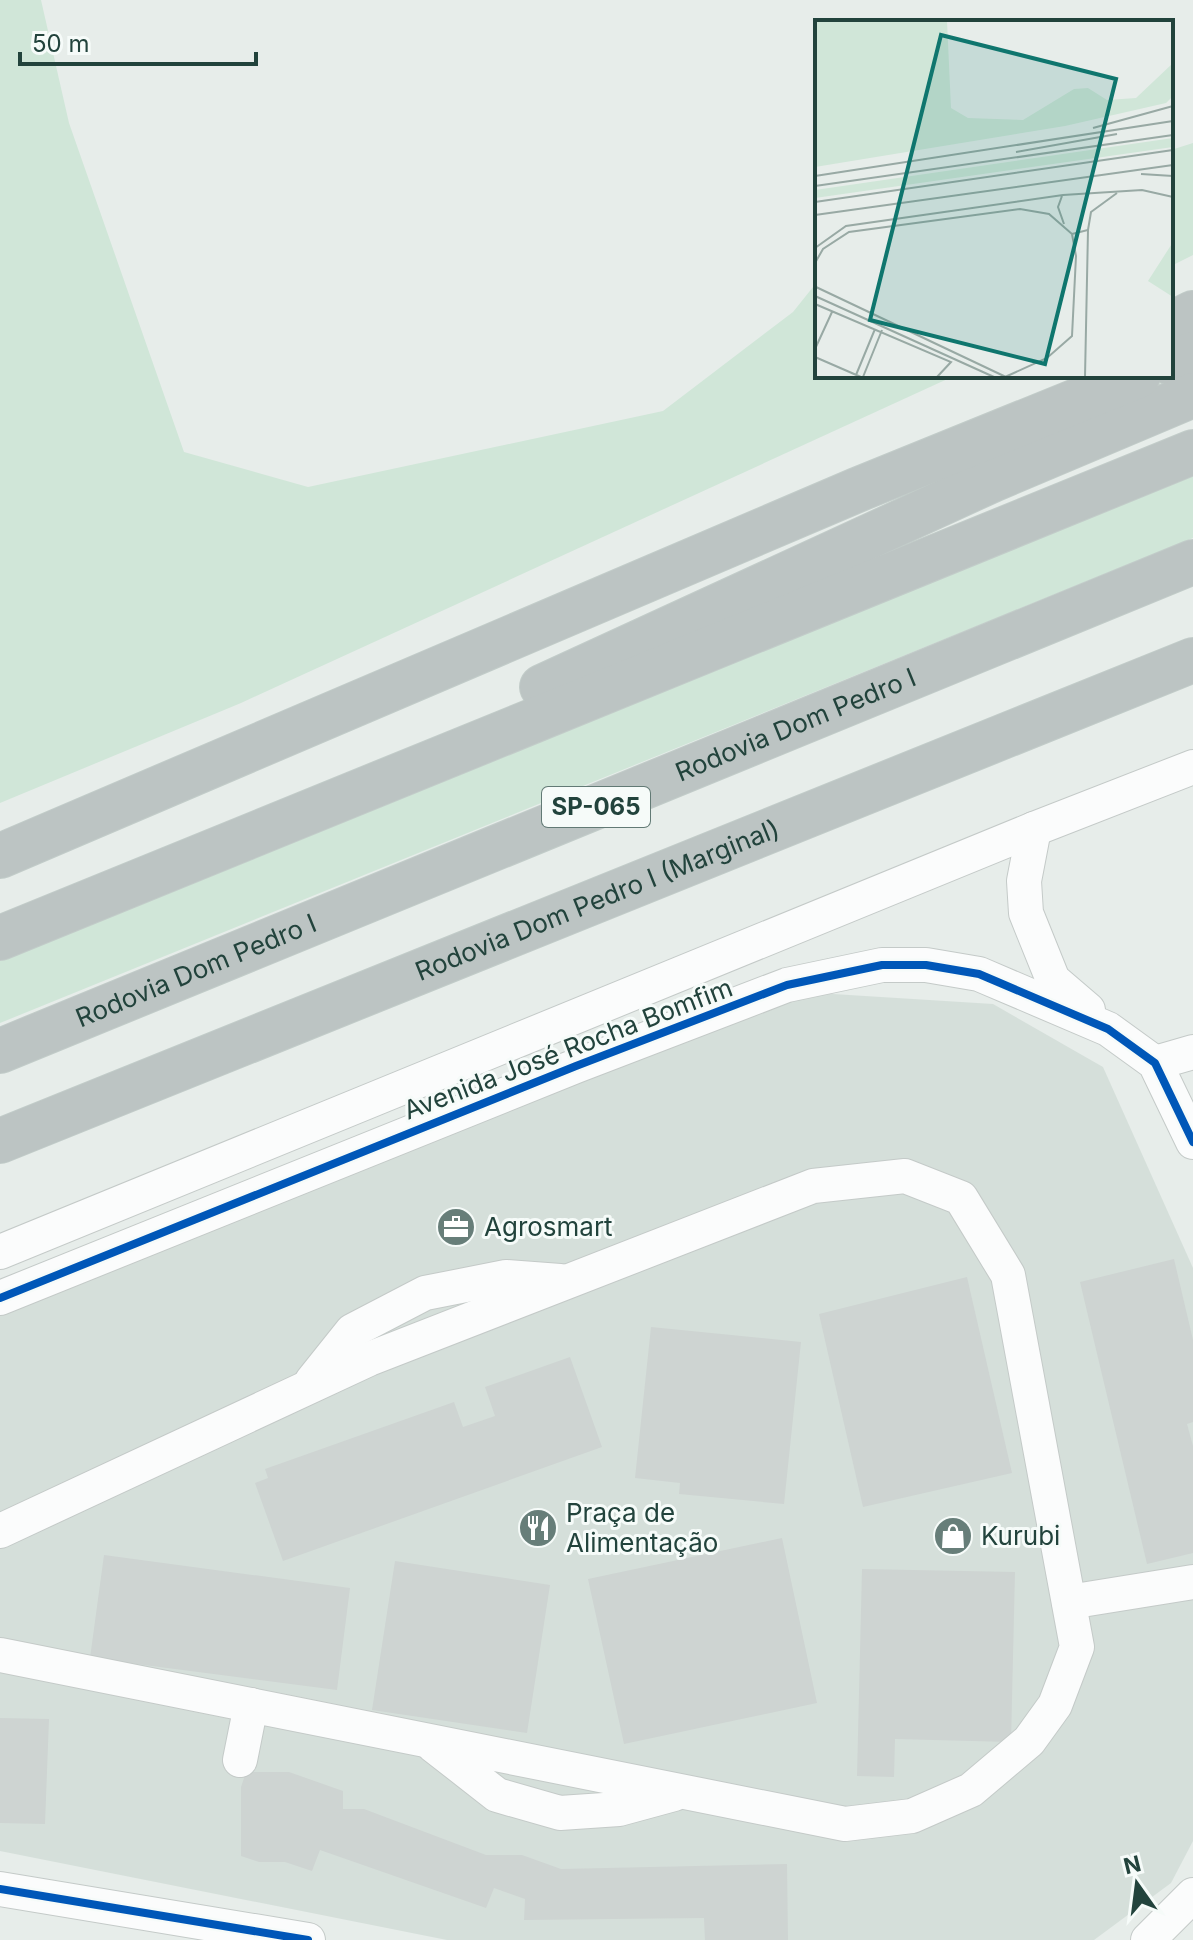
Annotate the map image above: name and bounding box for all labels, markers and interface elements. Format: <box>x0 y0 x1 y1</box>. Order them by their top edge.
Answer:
scale bar <box>20 16 256 66</box>
inset map <box>815 20 1173 378</box>
text: 50 m <box>32 29 90 58</box>
street label: Rodovia Dom Pedro I <box>671 661 920 787</box>
road number: SP-065 <box>542 787 650 827</box>
street label: Rodovia Dom Pedro I (Marginal) <box>411 813 783 987</box>
street label: Rodovia Dom Pedro I <box>71 907 321 1033</box>
street label: Avenida José Rocha Bomfim <box>399 971 737 1126</box>
office icon: Agrosmart <box>435 1206 477 1248</box>
place label: Agrosmart <box>484 1211 613 1242</box>
place label: Praça de Alimentação <box>566 1497 718 1558</box>
restaurant icon: Praça de Alimentação <box>517 1507 559 1549</box>
shop icon: Kurubi <box>932 1515 974 1557</box>
place label: Kurubi <box>981 1520 1060 1551</box>
north arrow <box>1097 1844 1177 1924</box>
text: N <box>1121 1850 1143 1879</box>

